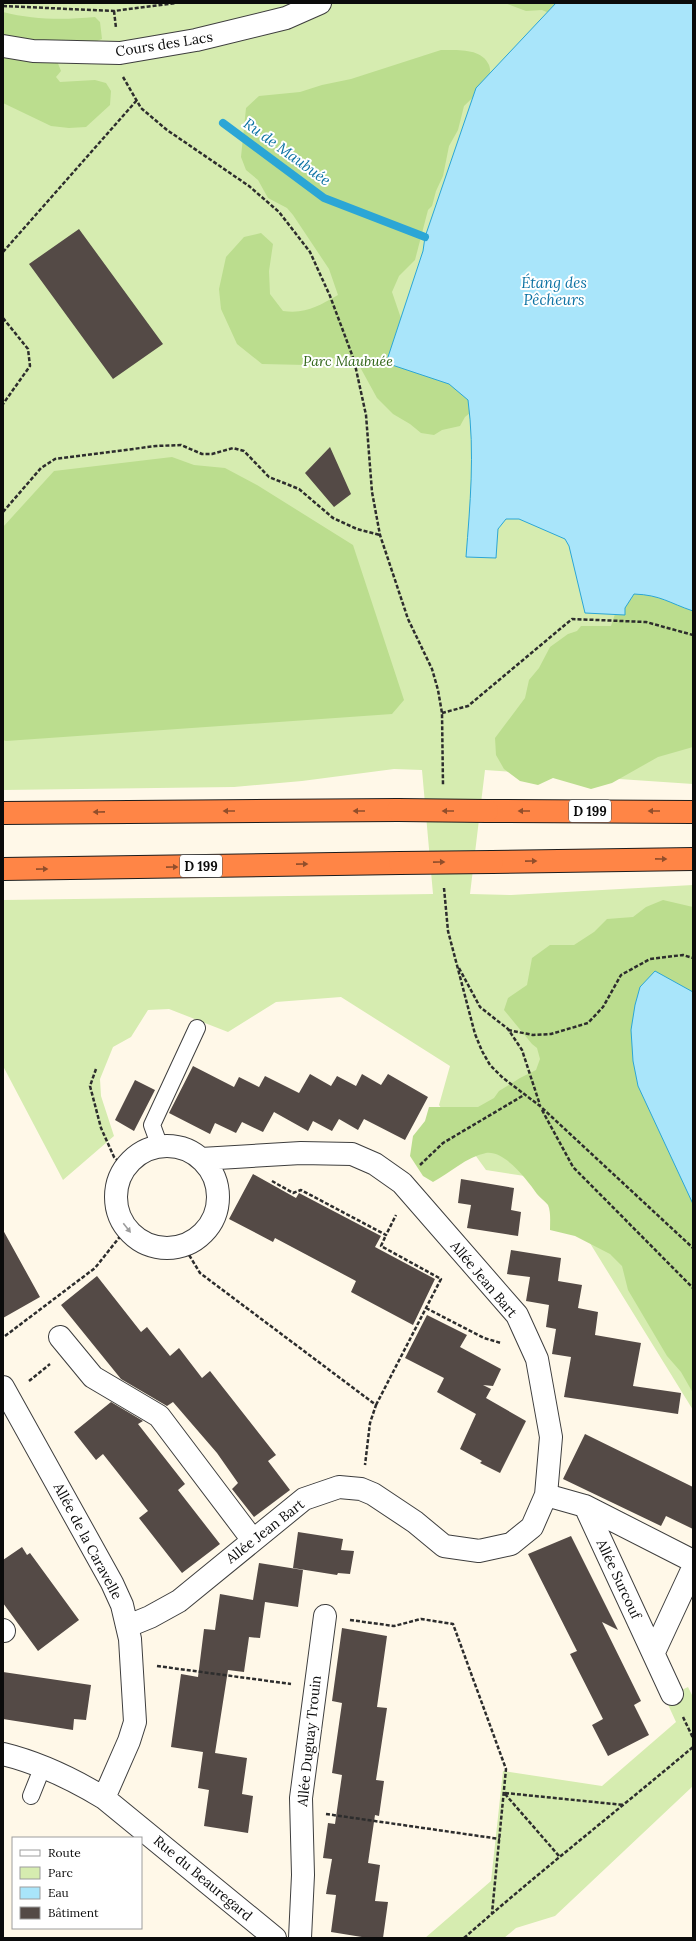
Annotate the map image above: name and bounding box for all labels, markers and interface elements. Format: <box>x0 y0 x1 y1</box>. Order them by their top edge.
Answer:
street label: Cours des Lacs <box>114 27 214 61</box>
water label: Ru de Maubuée <box>240 114 335 190</box>
water label: Étang des Pêcheurs <box>521 273 587 309</box>
park label: Parc Maubuée <box>303 352 393 370</box>
road number: D 199 <box>569 800 611 822</box>
one-way arrow <box>222 808 235 814</box>
one-way arrow <box>352 808 365 814</box>
one-way arrow <box>441 808 454 814</box>
one-way arrow <box>517 808 530 814</box>
one-way arrow <box>647 808 660 814</box>
one-way arrow <box>92 809 105 815</box>
road number: D 199 <box>180 855 222 877</box>
one-way arrow <box>655 856 668 862</box>
one-way arrow <box>525 858 538 864</box>
one-way arrow <box>433 859 445 866</box>
one-way arrow <box>296 861 308 868</box>
one-way arrow <box>166 864 179 870</box>
one-way arrow <box>36 866 49 872</box>
one-way arrow <box>122 1222 131 1233</box>
street label: Allée Jean Bart <box>446 1236 522 1321</box>
street label: Allée de la Caravelle <box>49 1479 126 1603</box>
street label: Allée Jean Bart <box>221 1494 308 1568</box>
street label: Allée Surcouf <box>592 1535 646 1623</box>
street label: Allée Duguay Trouin <box>293 1674 325 1809</box>
street label: Rue du Beauregard <box>150 1831 256 1925</box>
legend <box>12 1837 142 1929</box>
text: Route <box>48 1845 81 1860</box>
text: Parc <box>48 1865 73 1880</box>
text: Eau <box>48 1885 69 1900</box>
text: Bâtiment <box>48 1905 99 1920</box>

